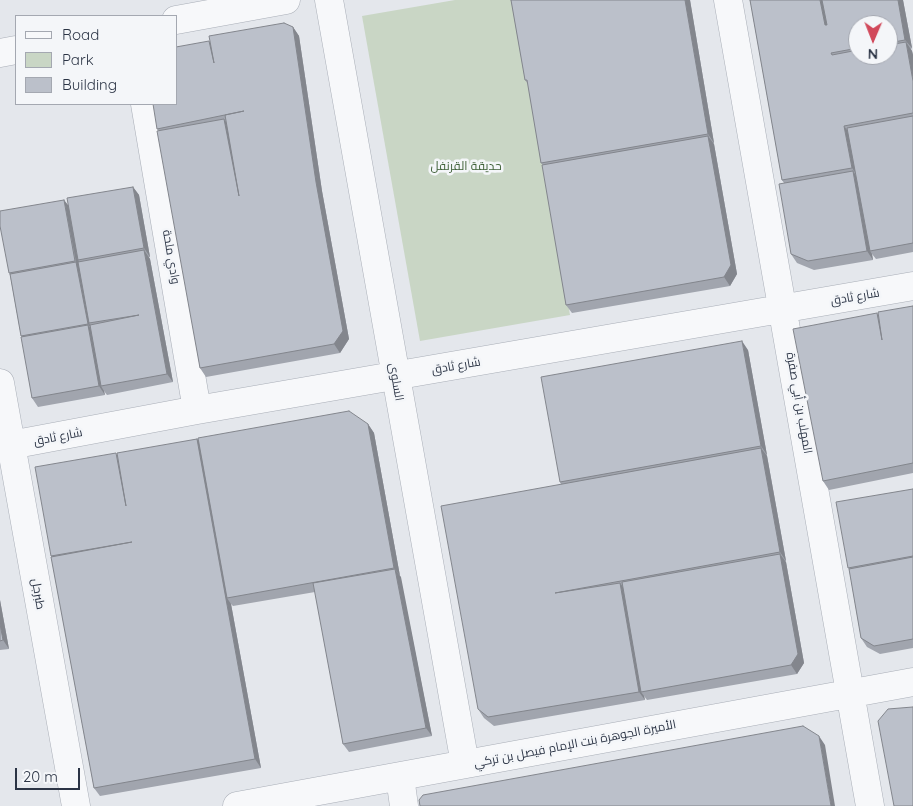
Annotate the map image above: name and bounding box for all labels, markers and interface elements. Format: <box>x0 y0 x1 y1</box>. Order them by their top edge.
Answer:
legend <box>15 15 178 105</box>
north arrow <box>848 15 898 65</box>
text: Road <box>62 25 99 44</box>
text: N <box>867 45 878 63</box>
text: Park <box>62 50 94 69</box>
text: Building <box>62 75 117 94</box>
park label: حديقة القرنفل <box>430 159 502 173</box>
street label: وادي ملحة <box>159 229 183 285</box>
street label: شارع ثادق <box>829 286 881 308</box>
street label: المهلب بن أبي صفرة <box>783 351 815 455</box>
street label: شارع ثادق <box>430 355 482 377</box>
street label: السلوى <box>386 362 406 402</box>
street label: شارع ثادق <box>32 425 84 449</box>
street label: طبرجل <box>28 577 48 611</box>
street label: الأميرة الجوهرة بنت الإمام فيصل بن تركي <box>473 717 677 771</box>
scale bar <box>18 758 82 790</box>
text: 20 m <box>23 767 58 786</box>

